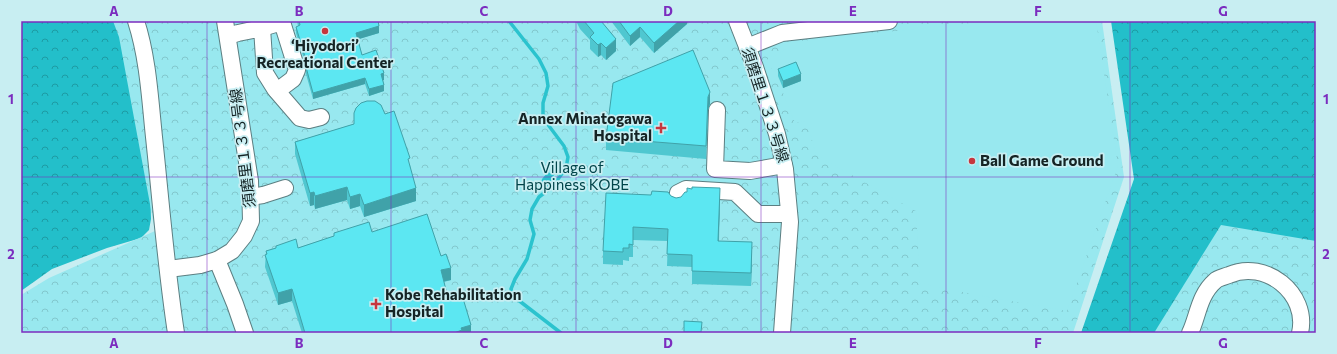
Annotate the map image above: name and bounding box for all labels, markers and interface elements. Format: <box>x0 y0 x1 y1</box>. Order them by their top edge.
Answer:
text: A <box>109 3 119 19</box>
text: B <box>295 3 304 19</box>
text: C <box>480 3 489 19</box>
text: D <box>663 3 673 19</box>
text: E <box>849 3 857 19</box>
text: F <box>1034 3 1042 19</box>
text: G <box>1218 3 1228 19</box>
marker: ‘Hiyodori’ Recreational Center <box>320 26 330 36</box>
place label: ‘Hiyodori’ Recreational Center <box>257 36 393 71</box>
street label: 須磨里１３３号線 <box>739 45 793 165</box>
street label: 須磨里１３３号線 <box>226 87 258 209</box>
text: 1 <box>8 91 14 107</box>
text: 1 <box>1323 91 1329 107</box>
place label: Annex Minatogawa Hospital <box>518 109 652 144</box>
marker: Annex Minatogawa Hospital <box>655 122 667 134</box>
place label: Ball Game Ground <box>980 151 1103 169</box>
marker: Ball Game Ground <box>967 156 977 166</box>
park label: Village of Happiness KOBE <box>515 158 629 193</box>
text: 2 <box>7 246 15 262</box>
text: 2 <box>1322 246 1330 262</box>
place label: Kobe Rehabilitation Hospital <box>385 285 521 320</box>
marker: Kobe Rehabilitation Hospital <box>370 298 382 310</box>
text: A <box>109 335 119 351</box>
text: B <box>295 335 304 351</box>
text: C <box>480 335 489 351</box>
text: D <box>663 335 673 351</box>
text: E <box>849 335 857 351</box>
text: F <box>1034 335 1042 351</box>
text: G <box>1218 335 1228 351</box>

